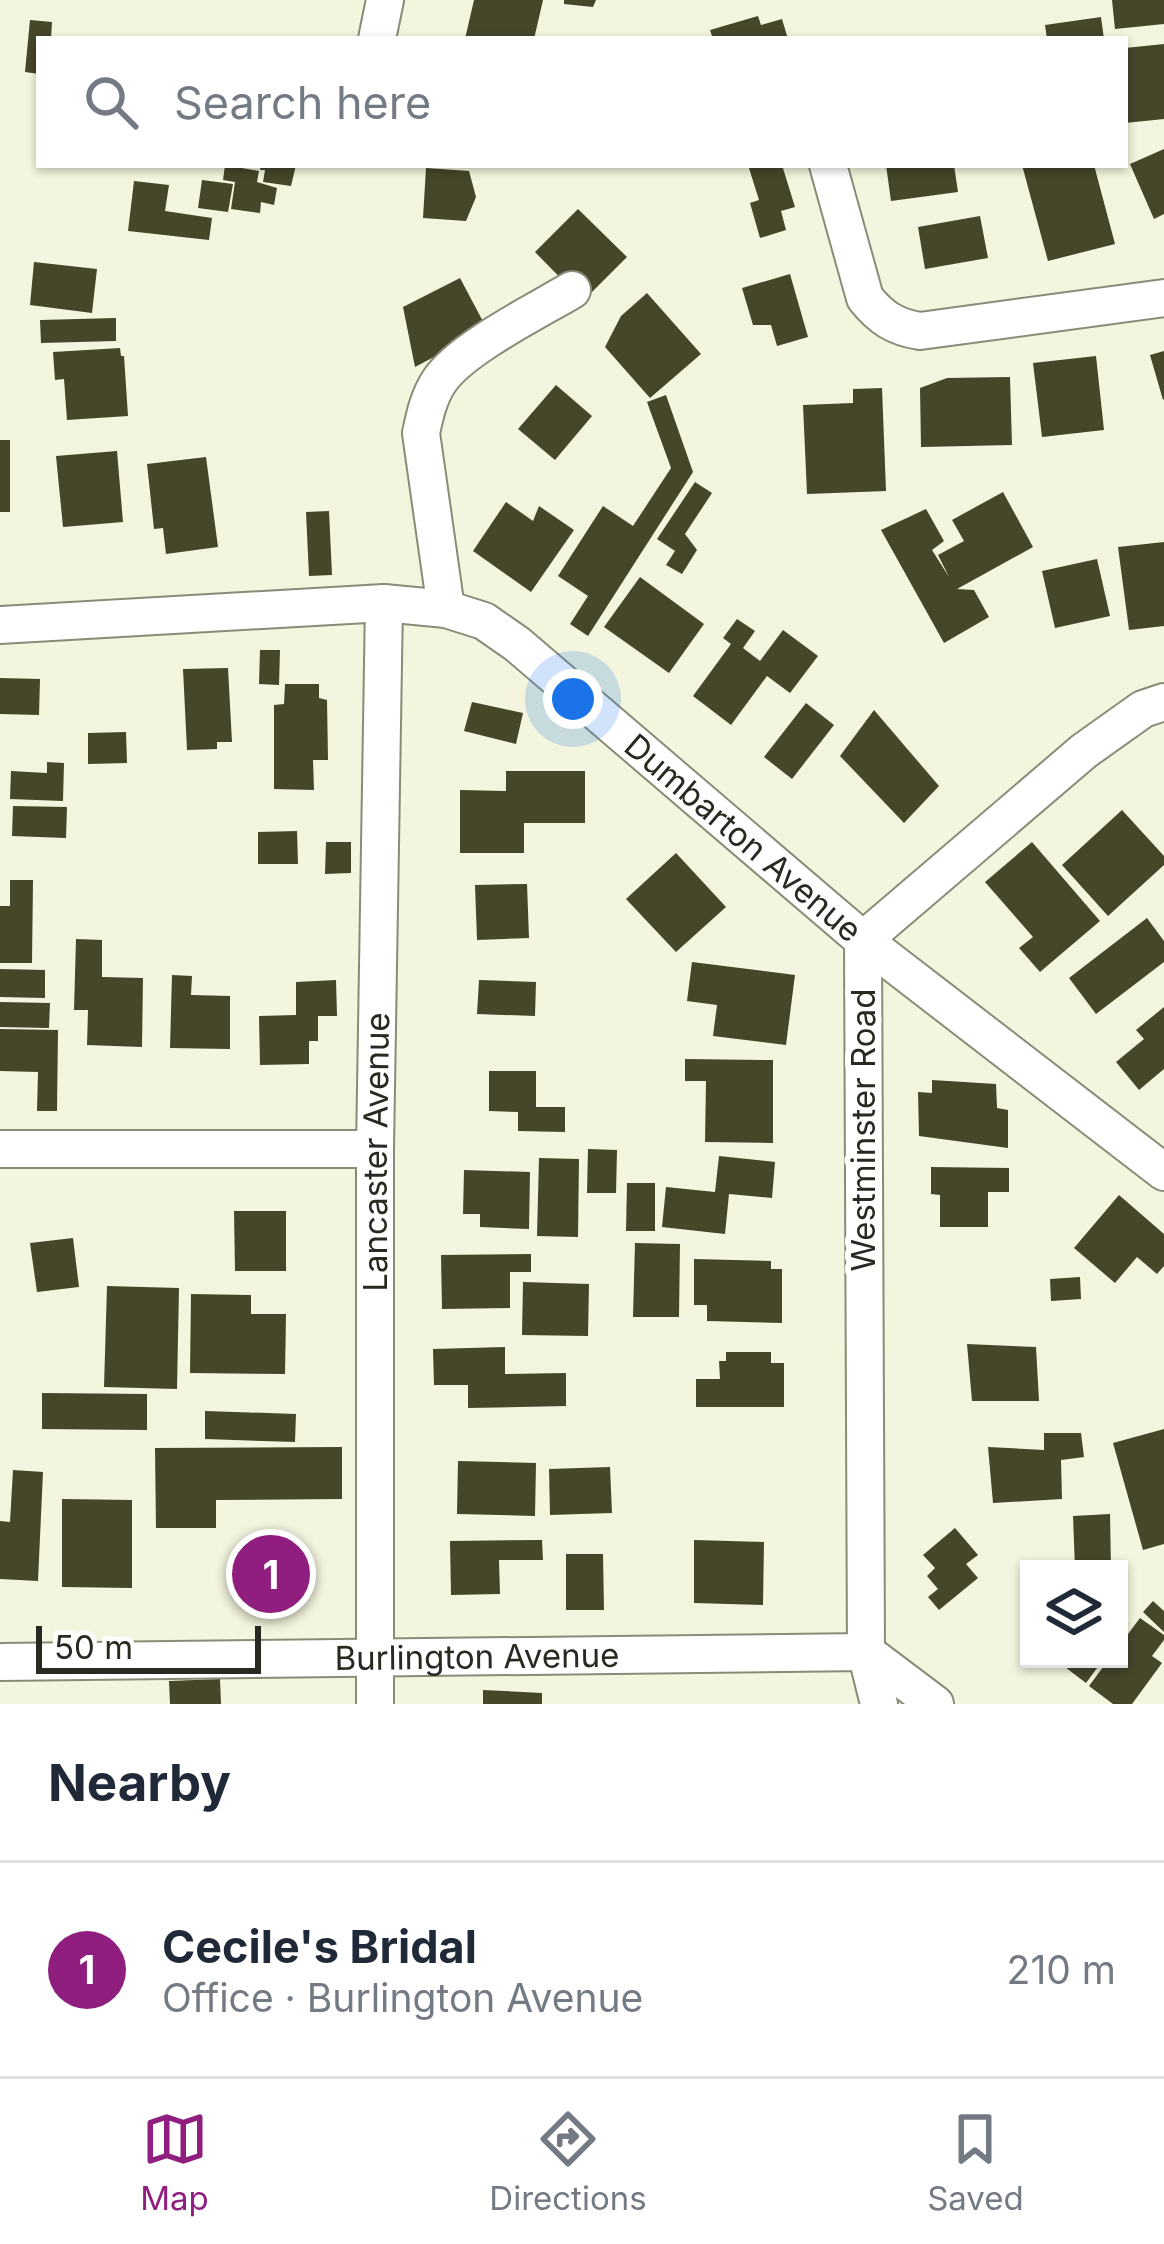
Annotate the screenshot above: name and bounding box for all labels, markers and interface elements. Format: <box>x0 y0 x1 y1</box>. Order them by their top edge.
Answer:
search box <box>36 36 1128 168</box>
icon: search <box>78 69 144 135</box>
text: Search here <box>174 75 431 130</box>
your location <box>543 669 603 729</box>
street label: Dumbarton Avenue <box>617 725 870 950</box>
street label: Westminster Road <box>843 988 883 1272</box>
street label: Lancaster Avenue <box>355 1012 397 1292</box>
pin: 1 <box>232 1529 310 1619</box>
map controls <box>1020 1560 1128 1668</box>
button: layers <box>1020 1560 1128 1668</box>
scale bar <box>36 1620 261 1673</box>
text: 50 m <box>54 1627 133 1667</box>
street label: Burlington Avenue <box>334 1635 620 1678</box>
text: Nearby <box>48 1752 231 1813</box>
text: Cecile's Bridal <box>162 1919 477 1974</box>
text: 1 <box>79 1946 95 1993</box>
text: 210 m <box>1007 1946 1116 1993</box>
text: Office · Burlington Avenue <box>162 1974 643 2021</box>
tab: Map <box>140 2106 209 2218</box>
tab: Directions <box>489 2106 647 2218</box>
tab: Saved <box>927 2106 1024 2218</box>

